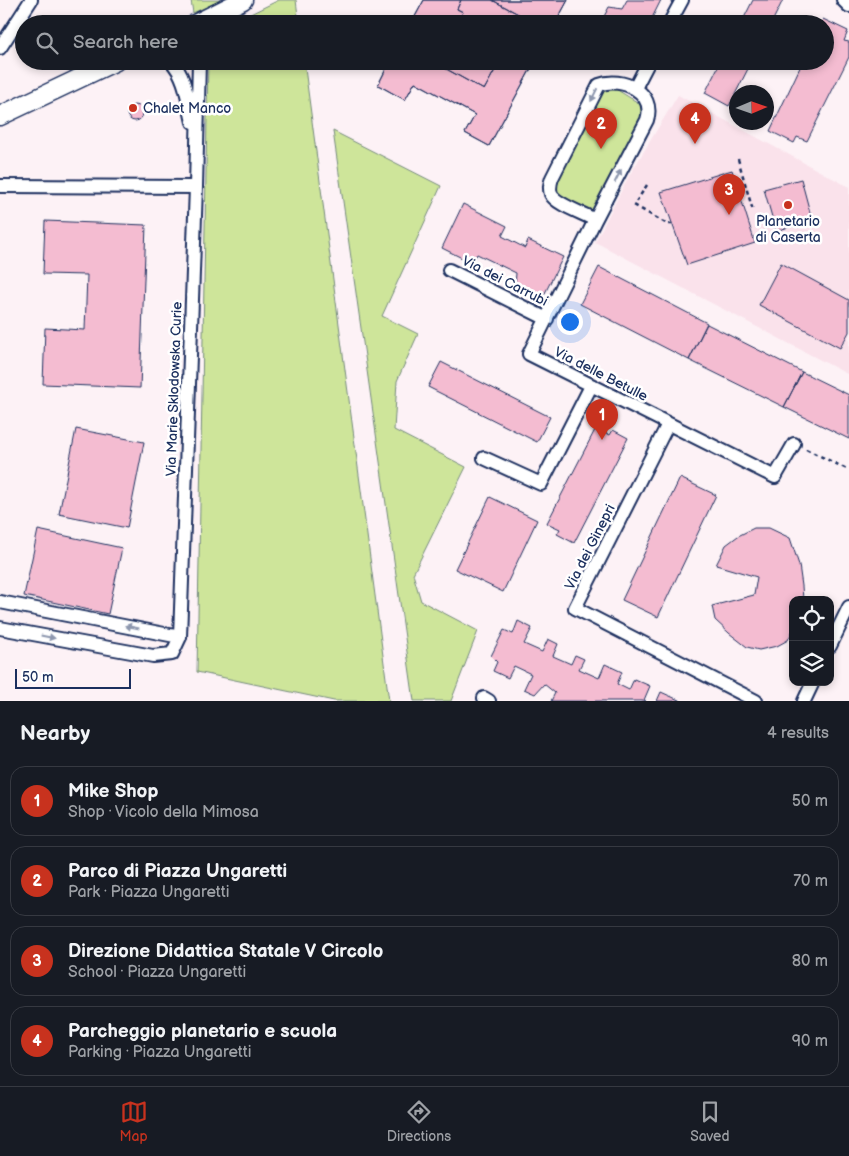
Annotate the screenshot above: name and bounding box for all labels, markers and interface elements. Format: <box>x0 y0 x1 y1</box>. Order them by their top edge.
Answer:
search box <box>15 15 834 70</box>
icon: search <box>33 29 61 57</box>
text: Search here <box>73 31 178 54</box>
north arrow <box>729 85 774 130</box>
one-way arrow <box>590 88 598 103</box>
place label: Chalet Manco <box>143 100 231 117</box>
marker: Chalet Manco <box>127 102 139 114</box>
pin: 4 <box>679 103 711 144</box>
pin: 2 <box>585 108 617 149</box>
one-way arrow <box>614 169 622 183</box>
pin: 3 <box>713 174 745 215</box>
marker: Planetario di Caserta <box>782 199 794 211</box>
place label: Planetario di Caserta <box>755 213 821 246</box>
street label: Via dei Carrubi <box>459 252 551 310</box>
street label: Via Marie Sklodowska Curie <box>162 301 186 477</box>
your location <box>557 309 583 335</box>
street label: Via delle Betulle <box>551 343 651 405</box>
pin: 1 <box>586 399 618 440</box>
street label: Via dei Ginepri <box>561 502 619 592</box>
map controls <box>789 596 834 686</box>
button: locate <box>789 596 834 641</box>
one-way arrow <box>124 623 140 631</box>
one-way arrow <box>40 633 56 641</box>
button: layers <box>789 641 834 686</box>
scale bar <box>15 666 131 689</box>
text: 50 m <box>22 669 54 686</box>
text: Nearby <box>20 721 90 746</box>
text: 4 results <box>767 724 829 743</box>
text: Mike Shop <box>68 780 158 803</box>
text: 1 <box>34 792 40 811</box>
text: 50 m <box>792 792 828 811</box>
text: Shop · Vicolo della Mimosa <box>68 803 259 822</box>
text: Parco di Piazza Ungaretti <box>68 860 287 883</box>
text: 2 <box>32 872 42 891</box>
text: 70 m <box>793 872 828 891</box>
text: Park · Piazza Ungaretti <box>68 883 229 902</box>
text: Direzione Didattica Statale V Circolo <box>68 940 383 963</box>
text: 3 <box>32 952 42 971</box>
text: 80 m <box>792 952 828 971</box>
text: School · Piazza Ungaretti <box>68 963 246 982</box>
text: Parcheggio planetario e scuola <box>68 1020 337 1043</box>
text: 4 <box>32 1032 42 1051</box>
text: 90 m <box>792 1032 828 1051</box>
text: Parking · Piazza Ungaretti <box>68 1043 251 1062</box>
tab: Map <box>120 1098 148 1145</box>
tab: Directions <box>387 1098 451 1145</box>
tab: Saved <box>690 1098 729 1145</box>

